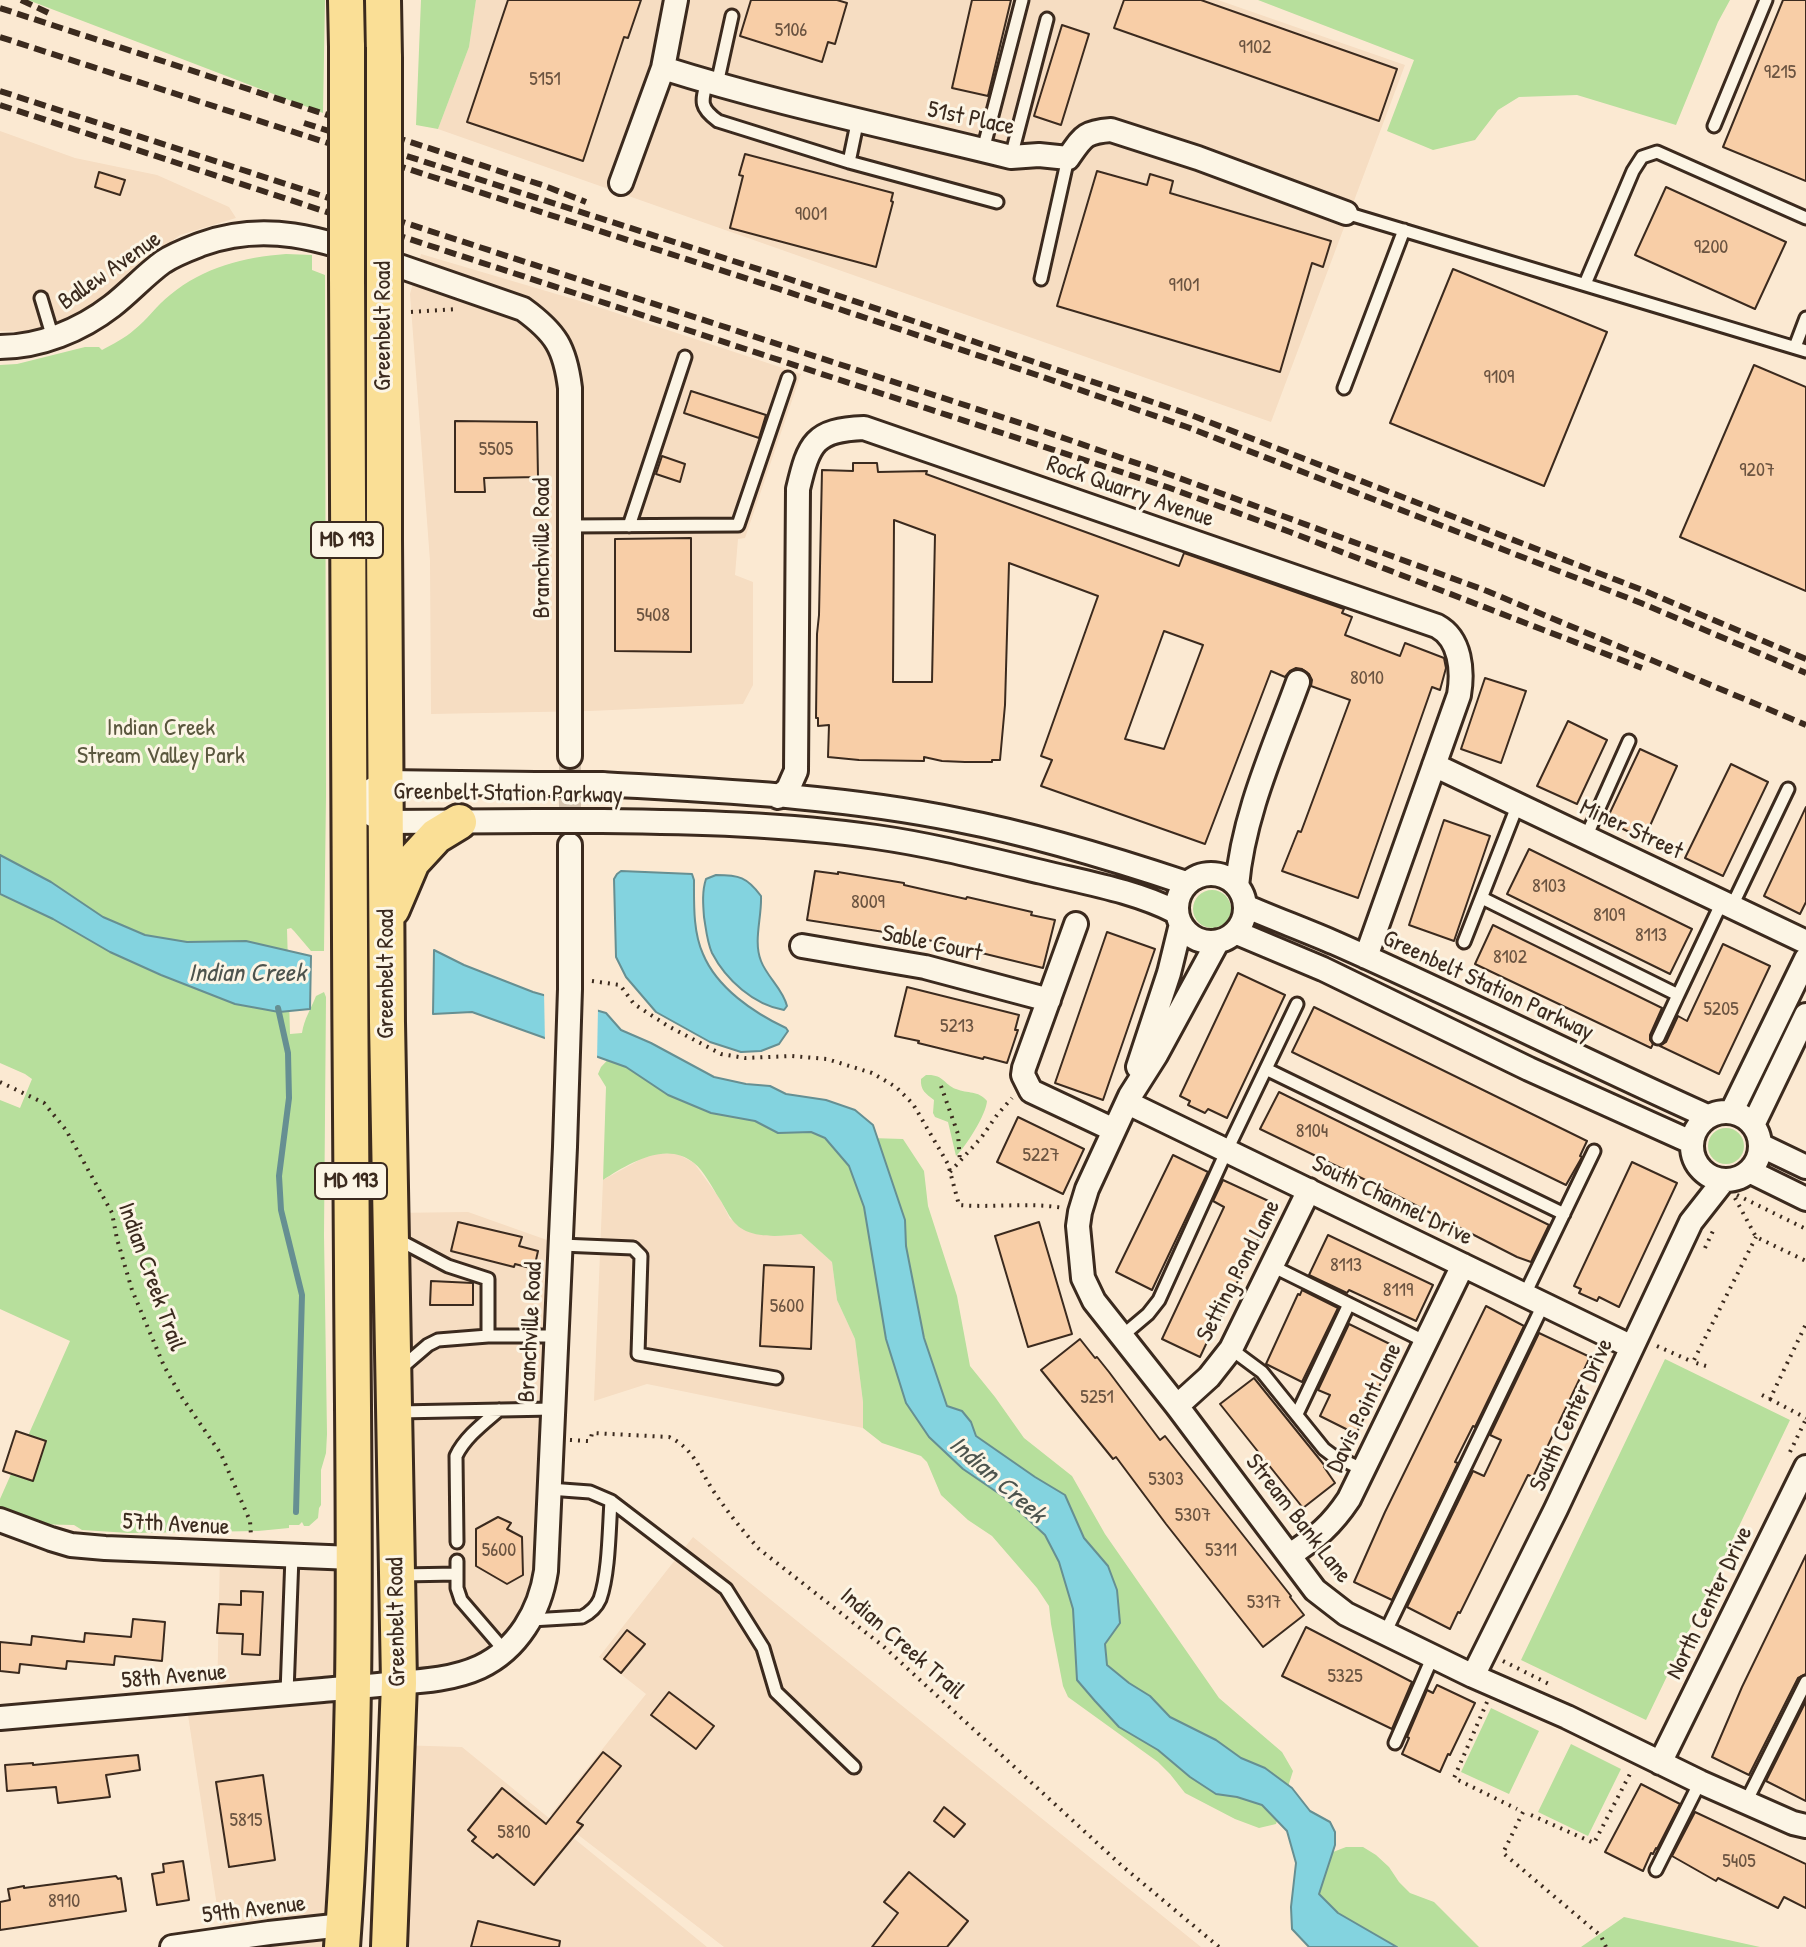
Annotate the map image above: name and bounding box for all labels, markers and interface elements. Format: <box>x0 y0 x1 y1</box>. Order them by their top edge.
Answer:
house number: 5106 <box>775 19 807 43</box>
house number: 9102 <box>1239 36 1271 60</box>
house number: 9215 <box>1764 61 1796 85</box>
house number: 5151 <box>529 68 561 92</box>
street label: 51st Place <box>925 96 1017 142</box>
house number: 9001 <box>795 203 827 227</box>
street label: Ballew Avenue <box>53 225 167 317</box>
house number: 9200 <box>1694 236 1728 260</box>
street label: Greenbelt Road <box>370 261 398 391</box>
house number: 9101 <box>1169 274 1199 298</box>
house number: 9109 <box>1484 366 1514 390</box>
house number: 5505 <box>479 438 513 462</box>
street label: Rock Quarry Avenue <box>1043 450 1217 534</box>
house number: 9207 <box>1739 459 1775 483</box>
street label: Branchville Road <box>529 478 557 618</box>
road number: MD 193 <box>311 522 383 558</box>
house number: 5408 <box>636 604 670 628</box>
house number: 8010 <box>1350 667 1384 691</box>
park label: Indian Creek Stream Valley Park <box>77 715 245 771</box>
street label: Greenbelt Station Parkway <box>393 778 623 810</box>
street label: Miner Street <box>1575 794 1687 866</box>
house number: 8103 <box>1532 875 1566 899</box>
house number: 8009 <box>851 891 885 915</box>
house number: 8109 <box>1593 904 1625 928</box>
street label: Greenbelt Road <box>373 909 401 1039</box>
street label: Sable Court <box>879 919 985 969</box>
street label: Greenbelt Station Parkway <box>1378 924 1598 1048</box>
house number: 8113 <box>1635 924 1667 948</box>
house number: 8102 <box>1493 946 1527 970</box>
water label: Indian Creek <box>188 958 306 990</box>
house number: 5205 <box>1703 998 1739 1022</box>
house number: 5213 <box>940 1015 974 1039</box>
house number: 8104 <box>1296 1120 1328 1144</box>
house number: 5227 <box>1022 1144 1060 1168</box>
street label: South Channel Drive <box>1307 1150 1477 1252</box>
road number: MD 193 <box>315 1163 387 1199</box>
street label: Setting Pond Lane <box>1191 1195 1287 1347</box>
street label: Indian Creek Trail <box>111 1199 191 1355</box>
house number: 8113 <box>1330 1254 1362 1278</box>
street label: Branchville Road <box>513 1261 549 1403</box>
house number: 8119 <box>1383 1279 1413 1303</box>
house number: 5600 <box>770 1295 804 1319</box>
street label: South Center Drive <box>1524 1334 1620 1496</box>
street label: Davis Point Lane <box>1321 1339 1409 1477</box>
house number: 5251 <box>1080 1386 1114 1410</box>
water label: Indian Creek <box>942 1430 1052 1530</box>
street label: Stream Bank Lane <box>1239 1449 1357 1589</box>
house number: 5303 <box>1148 1468 1184 1492</box>
house number: 5307 <box>1175 1504 1211 1528</box>
street label: 57th Avenue <box>122 1508 230 1542</box>
street label: North Center Drive <box>1660 1522 1760 1684</box>
house number: 5600 <box>482 1539 516 1563</box>
house number: 5311 <box>1205 1539 1237 1563</box>
street label: Greenbelt Road <box>381 1557 413 1687</box>
street label: Indian Creek Trail <box>834 1582 970 1706</box>
house number: 5317 <box>1247 1591 1281 1615</box>
street label: 58th Avenue <box>120 1658 228 1696</box>
house number: 5325 <box>1327 1665 1363 1689</box>
house number: 5815 <box>230 1809 262 1833</box>
house number: 5810 <box>497 1821 531 1845</box>
house number: 5405 <box>1722 1850 1756 1874</box>
street label: 59th Avenue <box>201 1889 307 1931</box>
house number: 8910 <box>48 1890 80 1914</box>

